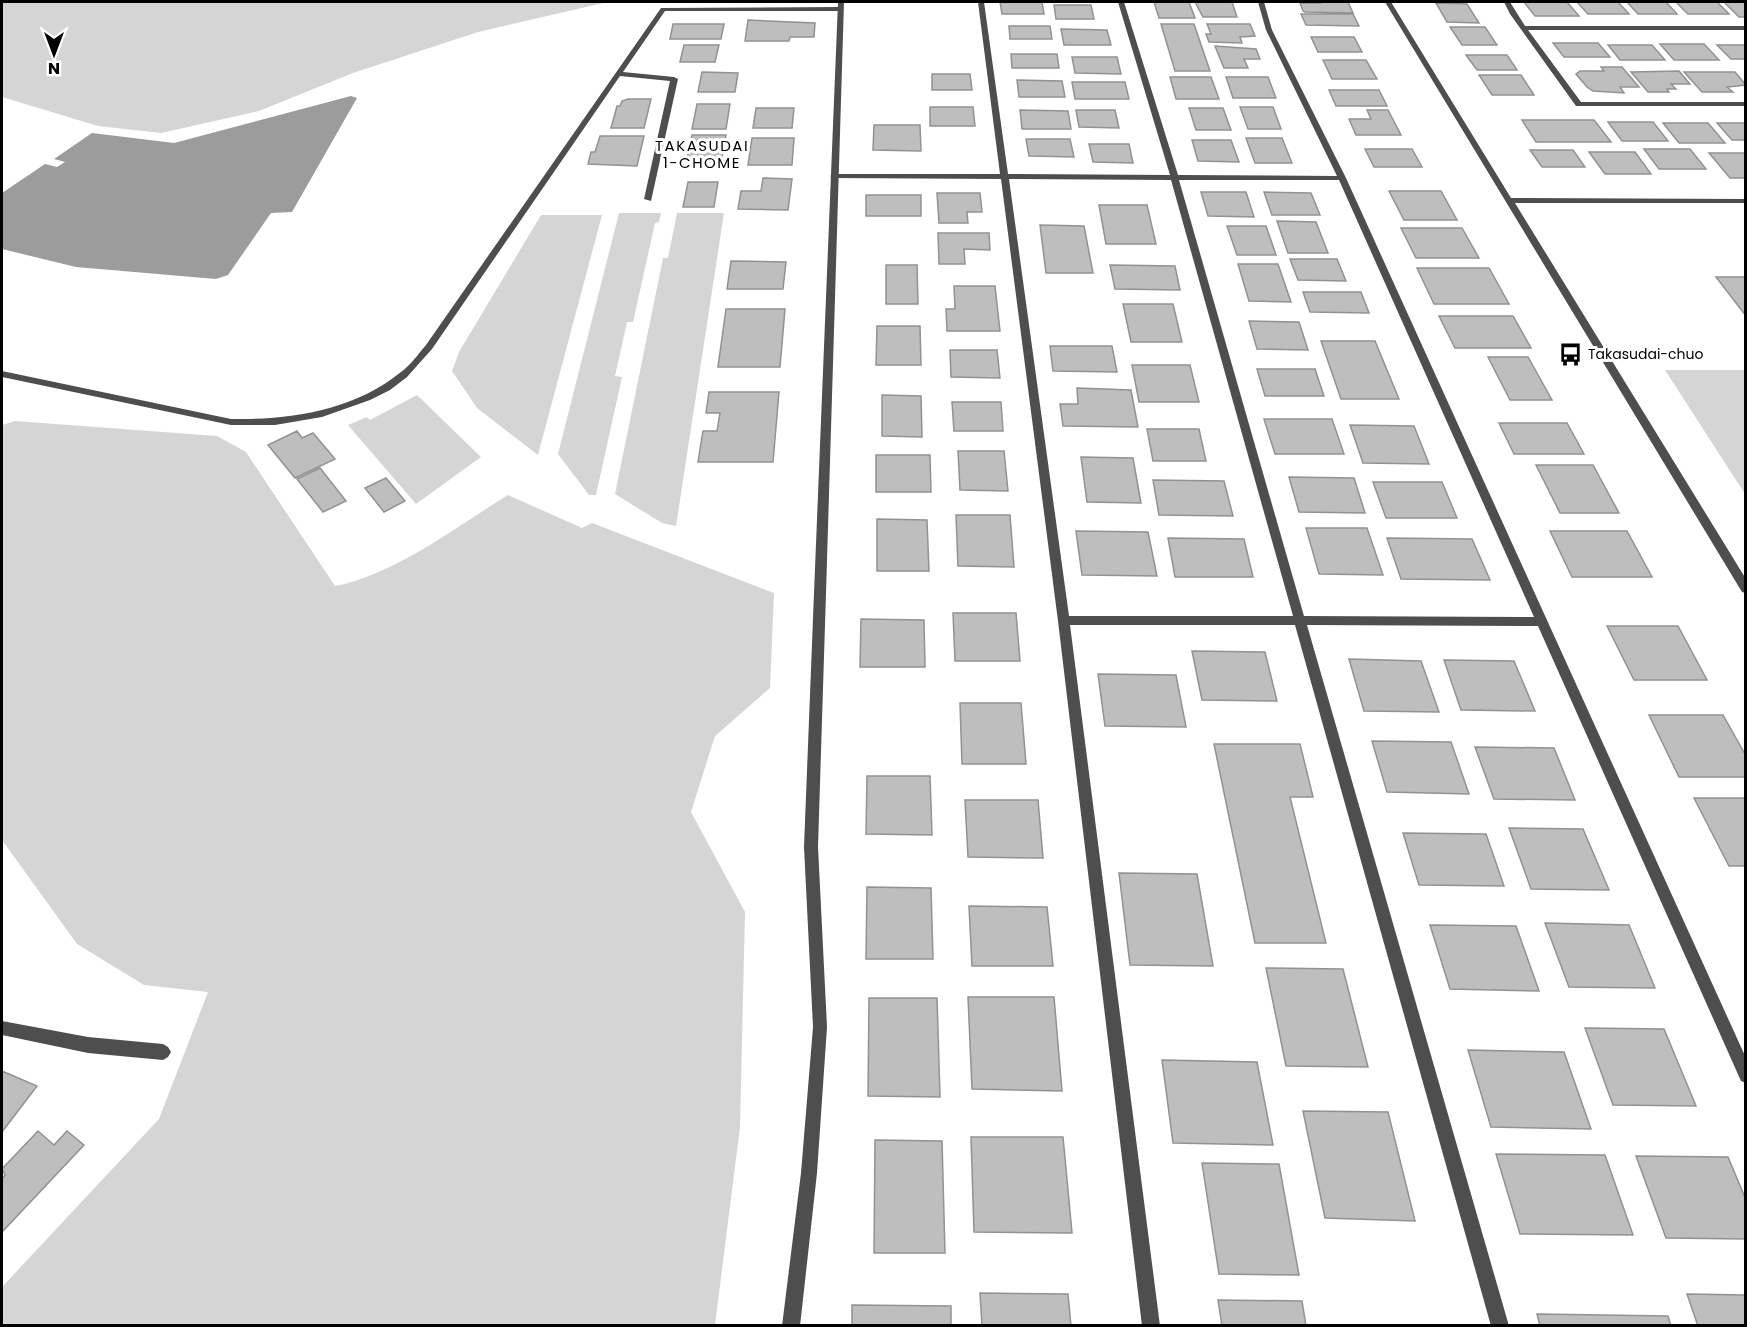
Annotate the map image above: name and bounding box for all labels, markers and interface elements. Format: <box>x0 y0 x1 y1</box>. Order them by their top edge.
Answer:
north arrow <box>24 24 84 84</box>
text: N <box>48 57 60 80</box>
district label: TAKASUDAI 1-CHOME <box>655 135 749 173</box>
bus stop icon: Takasudai-chuo <box>1557 341 1583 367</box>
place label: Takasudai-chuo <box>1588 344 1703 364</box>

